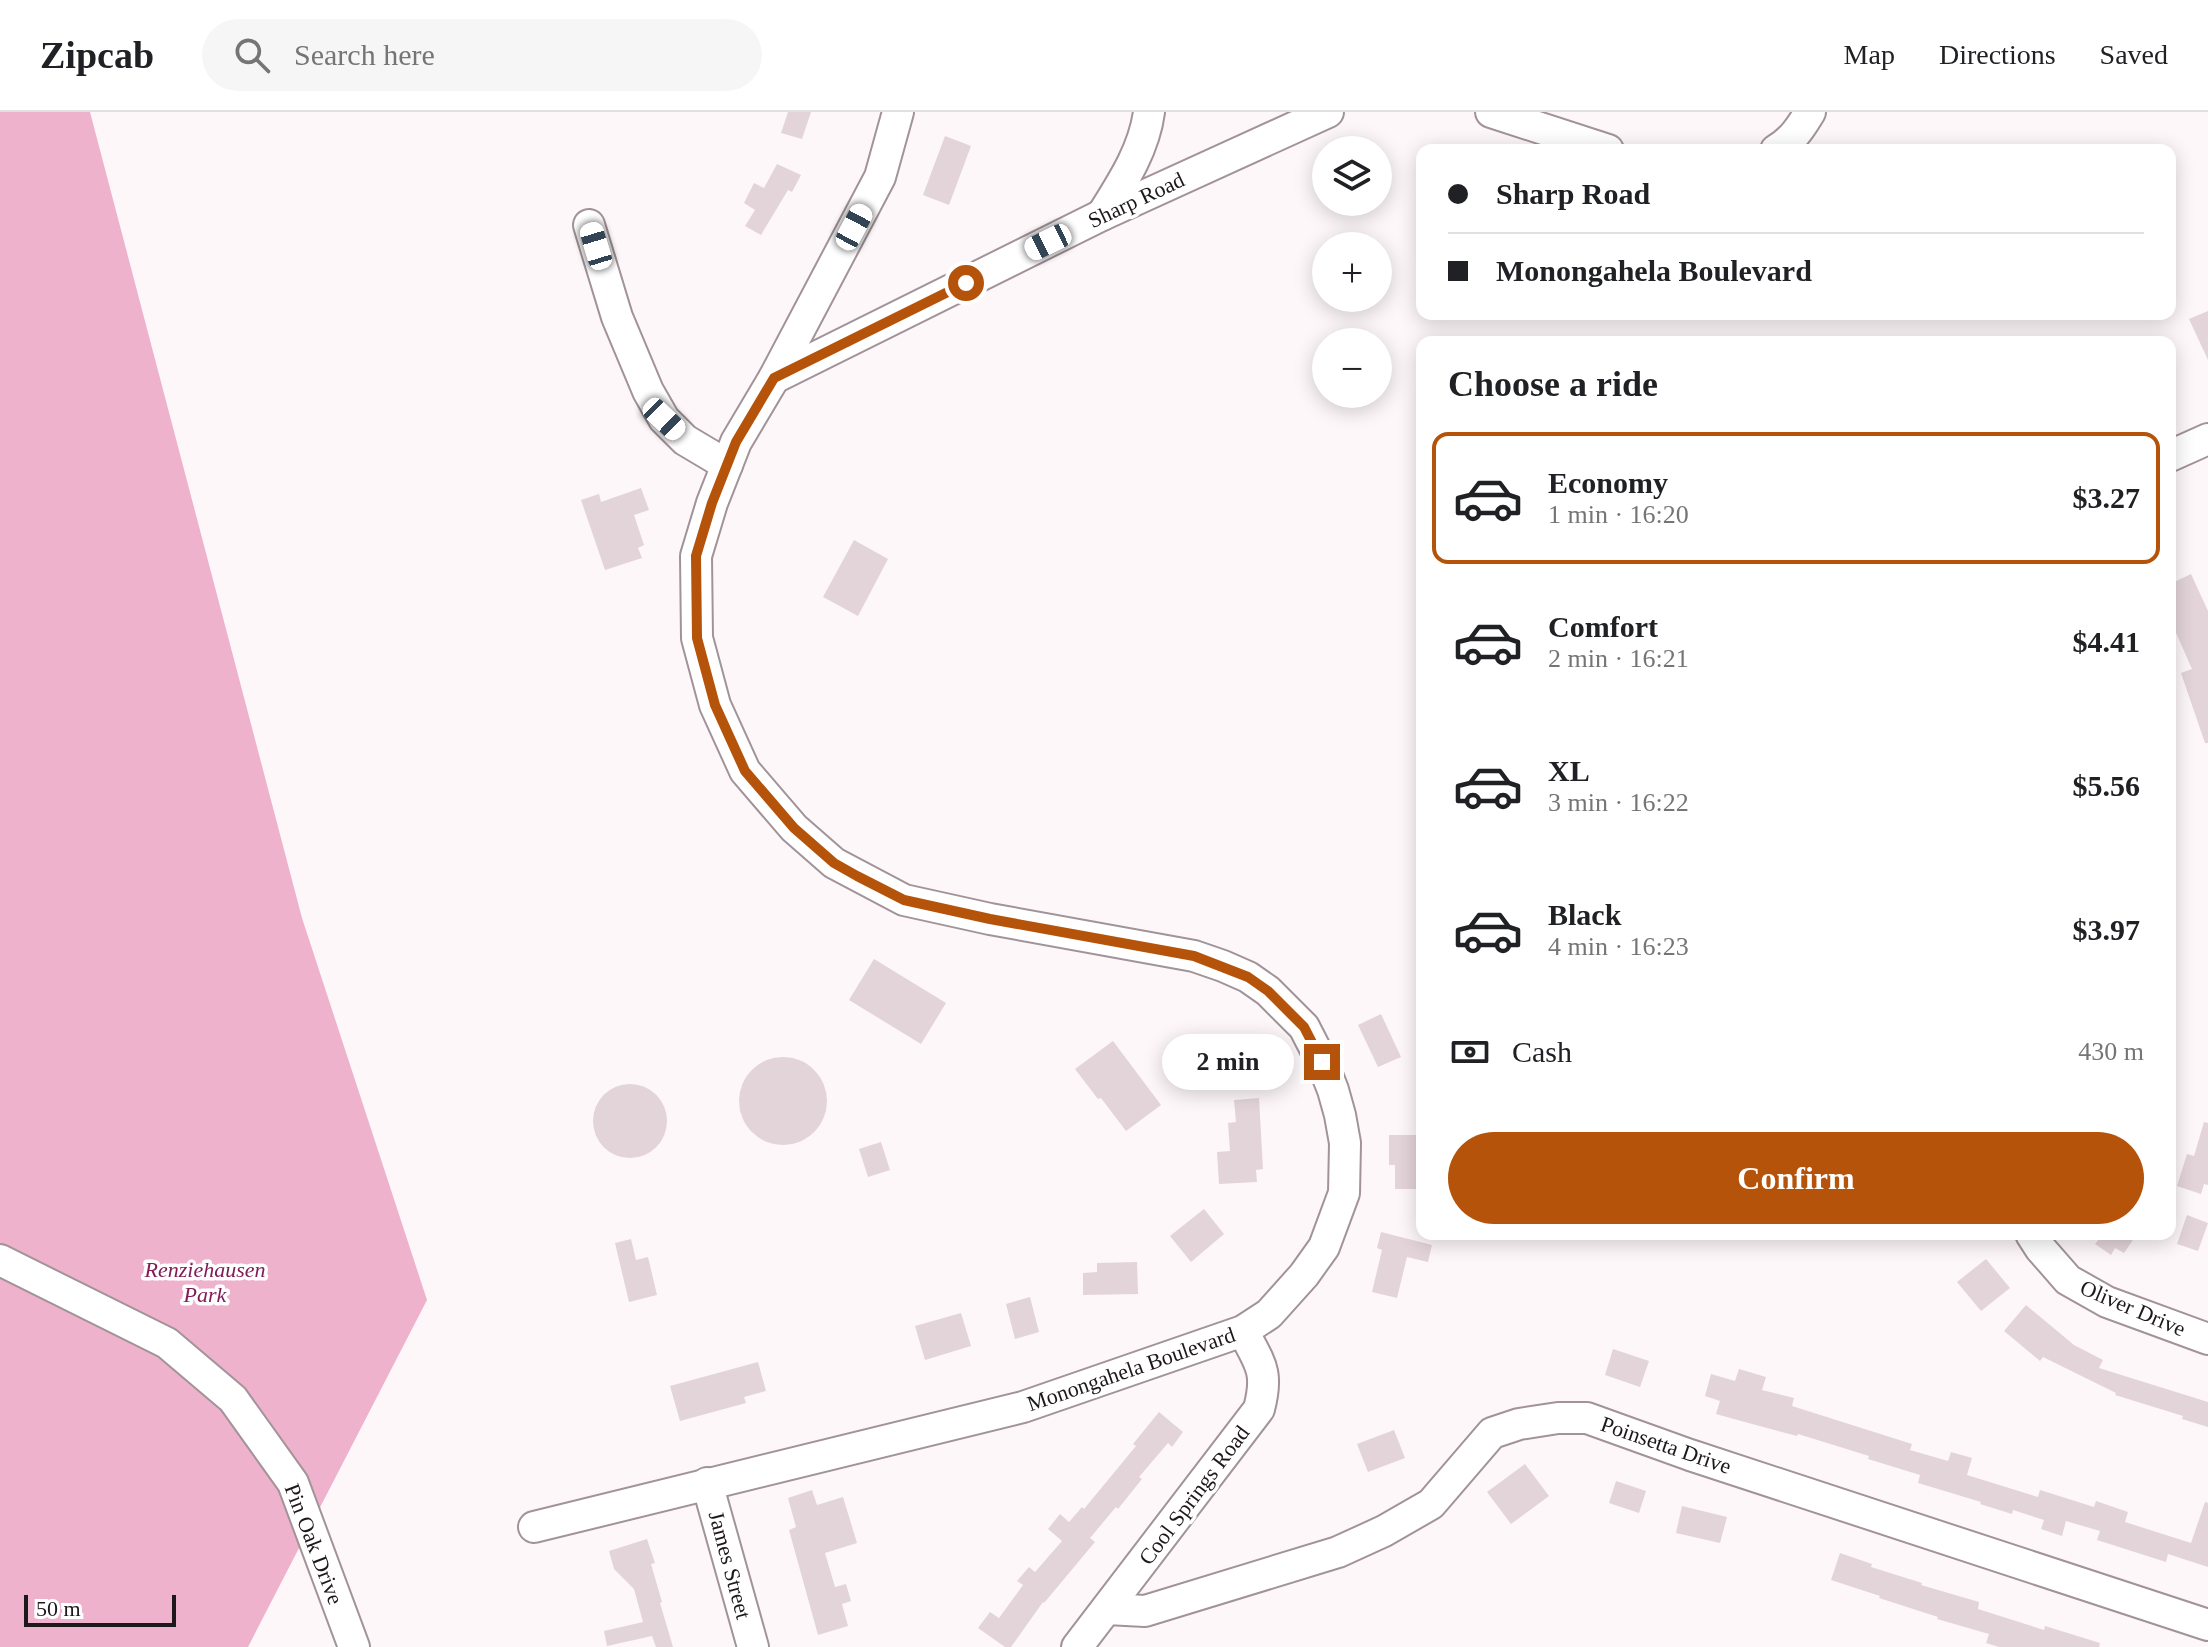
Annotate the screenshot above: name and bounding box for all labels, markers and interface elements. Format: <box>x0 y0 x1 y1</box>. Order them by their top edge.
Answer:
search box <box>202 19 762 91</box>
icon: search <box>230 33 274 77</box>
text: Zipcab <box>40 34 154 76</box>
text: Search here <box>294 38 435 71</box>
text: Map <box>1844 39 1895 70</box>
text: Directions <box>1939 39 2056 70</box>
text: Saved <box>2100 39 2168 70</box>
map controls <box>1312 136 1392 408</box>
button: layers <box>1312 136 1392 216</box>
street label: Sharp Road <box>1084 167 1188 233</box>
text: Sharp Road <box>1496 177 1650 210</box>
car <box>832 200 876 254</box>
car <box>578 220 614 272</box>
car <box>1021 221 1075 263</box>
button: + <box>1312 232 1392 312</box>
text: Monongahela Boulevard <box>1496 254 1812 287</box>
route start <box>948 265 984 301</box>
button: − <box>1312 328 1392 408</box>
text: Choose a ride <box>1448 364 1658 404</box>
car <box>638 394 690 444</box>
icon: car <box>1452 462 1524 534</box>
text: Economy <box>1548 466 1668 499</box>
text: $3.27 <box>2073 481 2140 514</box>
text: 1 min · 16:20 <box>1548 500 1689 529</box>
icon: car <box>1452 606 1524 678</box>
text: Comfort <box>1548 610 1658 643</box>
text: $4.41 <box>2073 625 2140 658</box>
text: 2 min · 16:21 <box>1548 644 1689 673</box>
icon: car <box>1452 750 1524 822</box>
text: XL <box>1548 754 1590 787</box>
text: $5.56 <box>2073 769 2140 802</box>
text: 3 min · 16:22 <box>1548 788 1689 817</box>
icon: car <box>1452 894 1524 966</box>
text: Black <box>1548 898 1621 931</box>
text: $3.97 <box>2073 913 2140 946</box>
text: 4 min · 16:23 <box>1548 932 1689 961</box>
icon: cash <box>1448 1030 1492 1074</box>
callout: 2 min <box>1162 1034 1294 1090</box>
text: Cash <box>1512 1035 1572 1068</box>
text: 430 m <box>2078 1037 2144 1066</box>
route end <box>1304 1044 1340 1080</box>
text: 2 min <box>1197 1047 1259 1076</box>
button: Confirm <box>1448 1132 2144 1224</box>
park label: Renziehausen Park <box>144 1257 265 1307</box>
street label: Oliver Drive <box>2077 1275 2189 1341</box>
street label: Monongahela Boulevard <box>1024 1322 1238 1416</box>
street label: Poinsetta Drive <box>1598 1411 1734 1479</box>
street label: Cool Springs Road <box>1134 1421 1254 1569</box>
street label: Pin Oak Drive <box>280 1480 348 1608</box>
street label: James Street <box>704 1508 756 1622</box>
scale bar <box>24 1591 176 1627</box>
text: 50 m <box>36 1596 81 1621</box>

